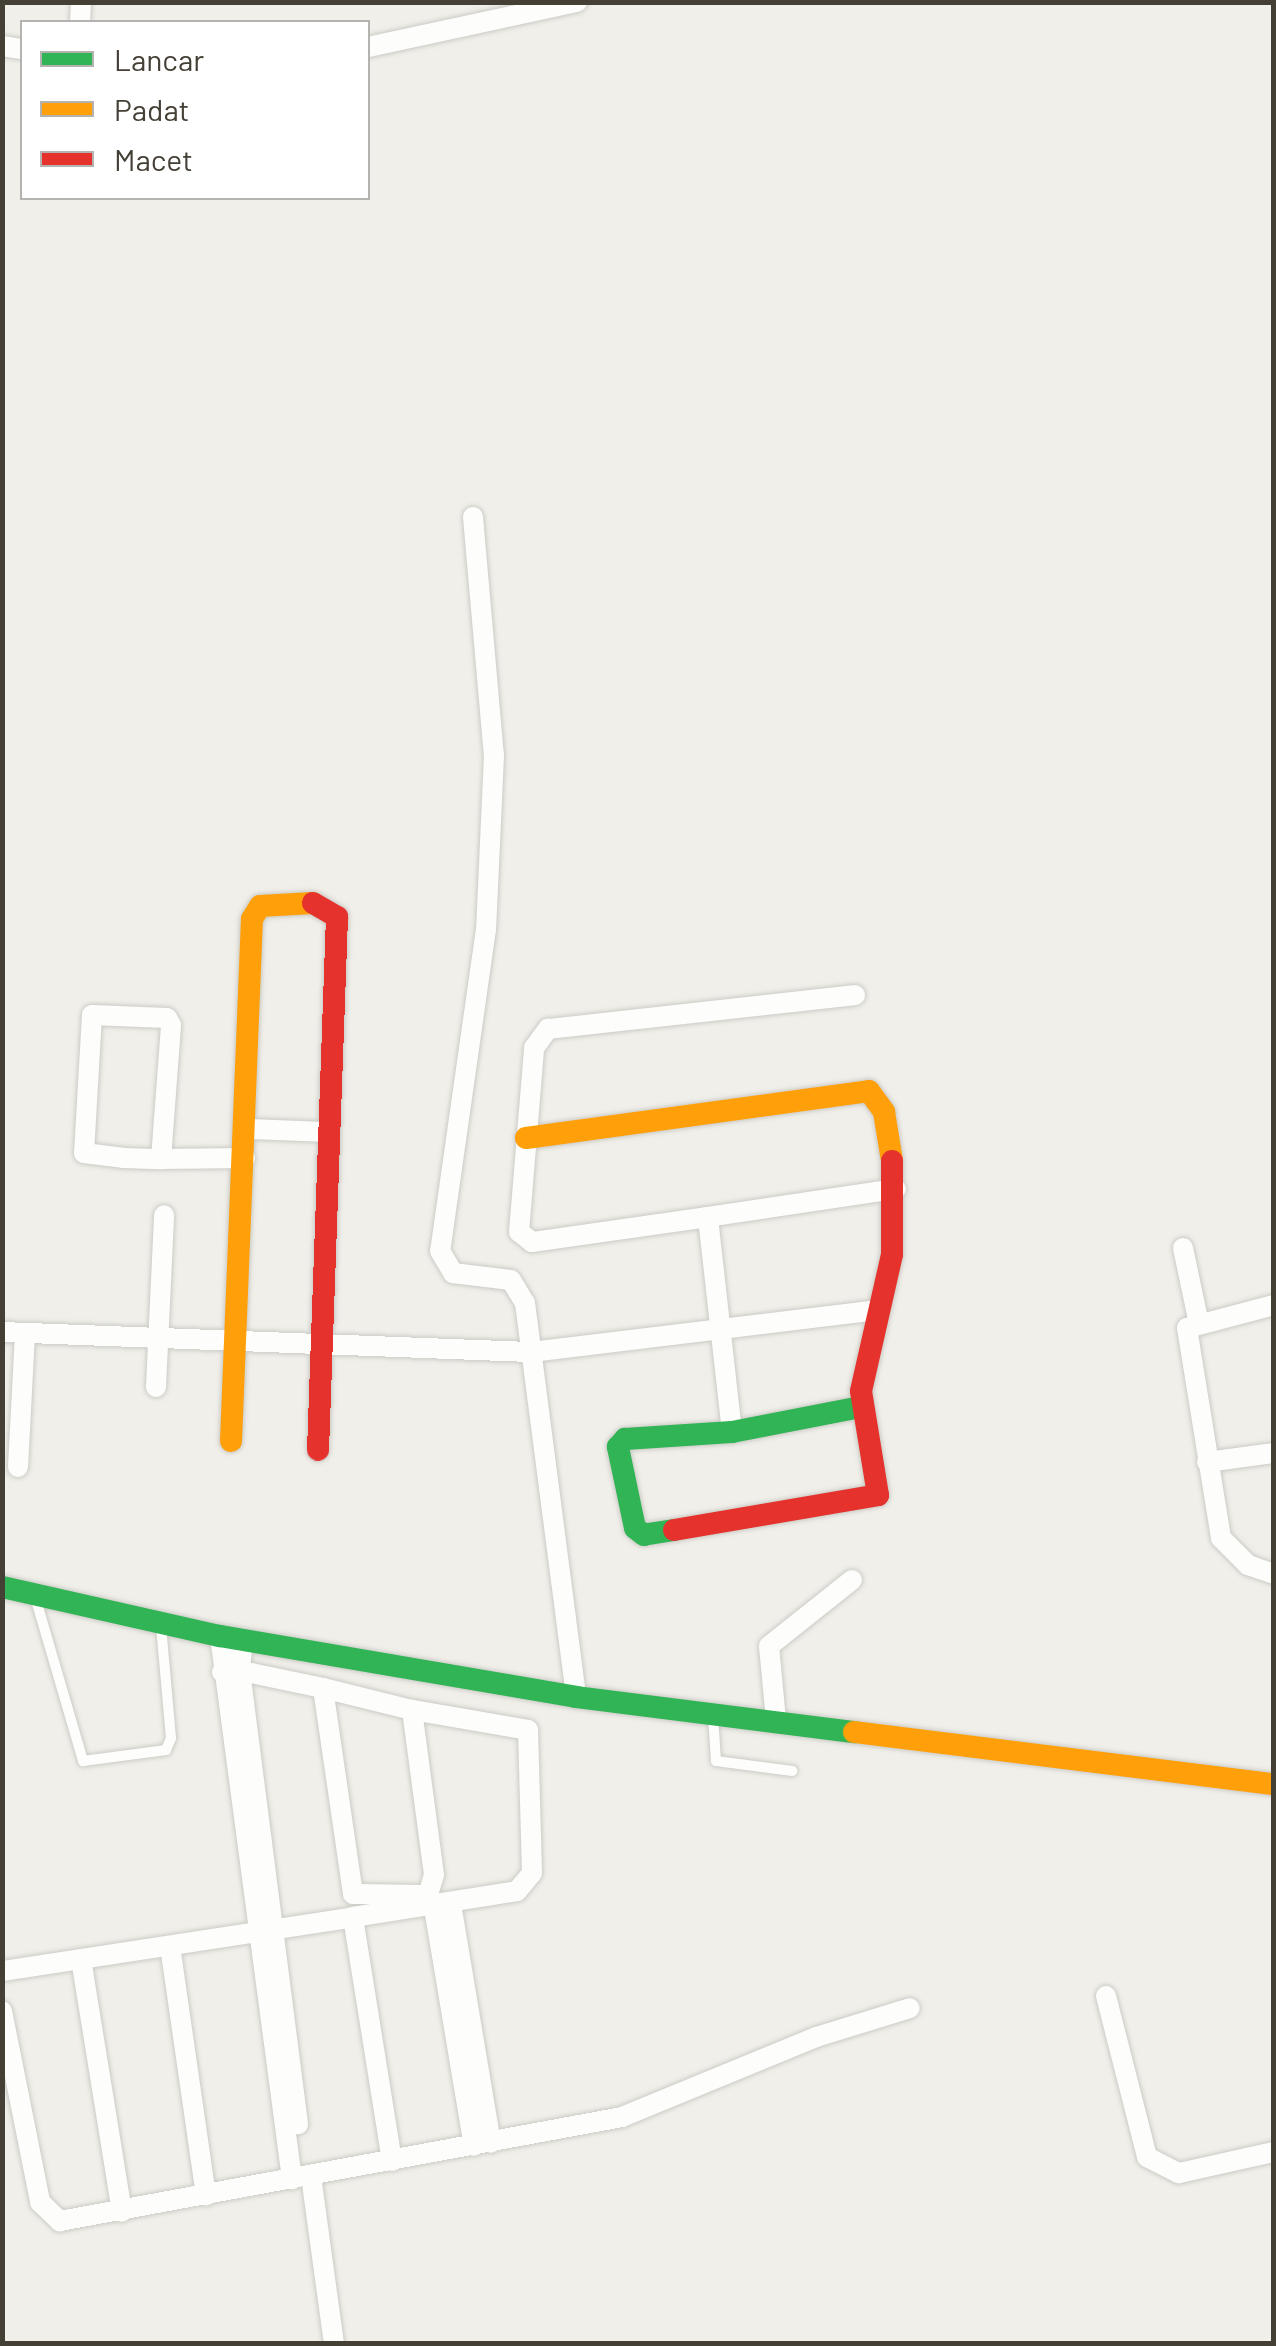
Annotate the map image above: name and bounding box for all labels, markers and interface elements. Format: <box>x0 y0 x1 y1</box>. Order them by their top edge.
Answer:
legend <box>20 20 370 200</box>
text: Lancar <box>114 41 204 77</box>
text: Padat <box>114 91 190 127</box>
text: Macet <box>114 141 193 177</box>

